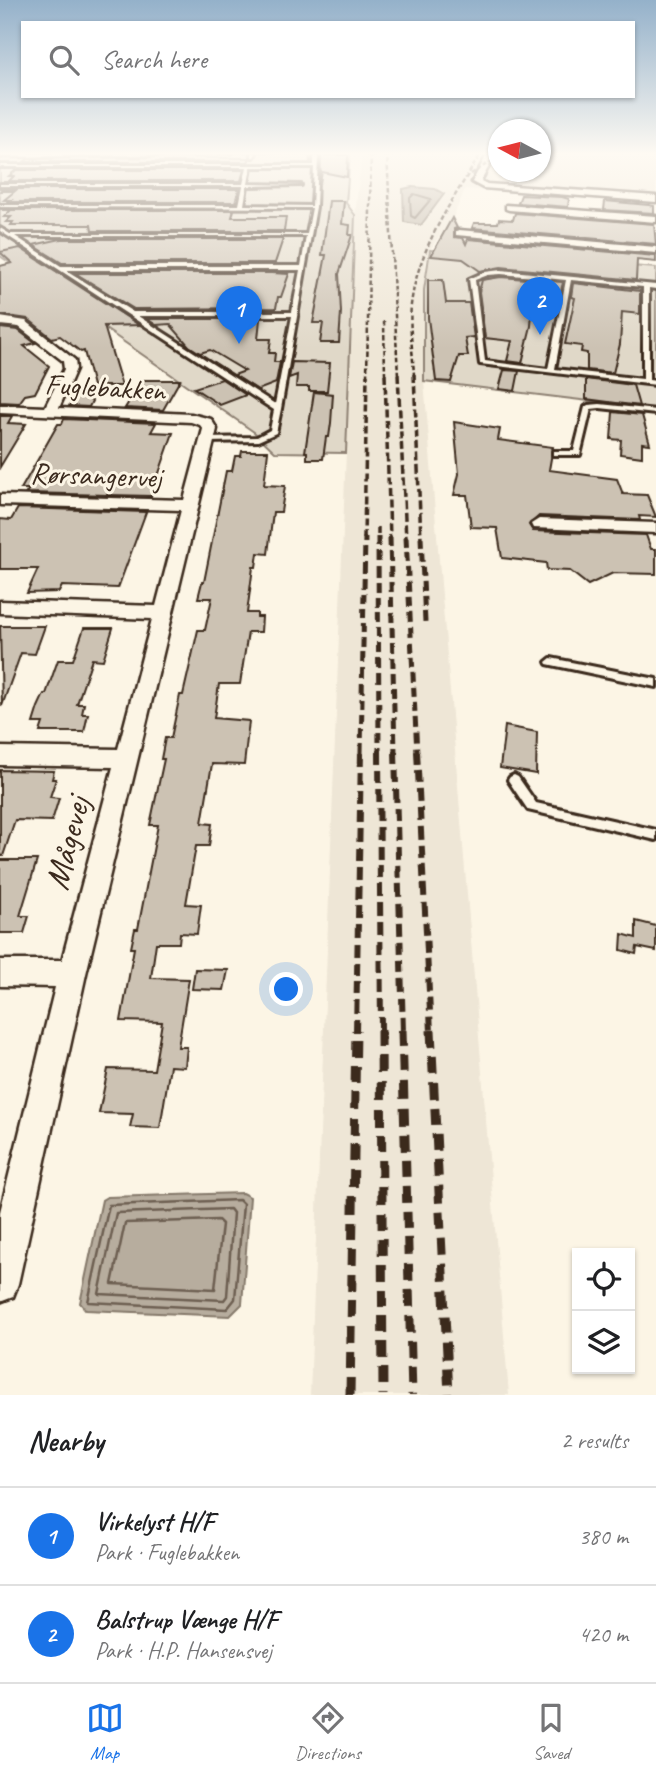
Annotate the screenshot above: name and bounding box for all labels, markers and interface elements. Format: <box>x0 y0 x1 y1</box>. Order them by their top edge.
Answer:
search box <box>21 21 635 98</box>
icon: search <box>45 41 83 79</box>
text: Search here <box>101 43 207 76</box>
north arrow <box>488 119 551 182</box>
pin: 2 <box>517 277 563 335</box>
pin: 1 <box>216 286 262 344</box>
street label: Fuglebakken <box>44 365 168 409</box>
street label: Rørsangervej <box>30 454 165 496</box>
street label: Mågevej <box>34 788 101 894</box>
your location <box>269 972 303 1006</box>
map controls <box>572 1248 635 1374</box>
button: locate <box>572 1248 635 1311</box>
button: layers <box>572 1311 635 1374</box>
text: Nearby <box>28 1422 104 1460</box>
text: 2 results <box>561 1426 628 1455</box>
text: Virkelyst H/F <box>95 1505 214 1538</box>
text: 1 <box>46 1522 56 1551</box>
text: 380 m <box>579 1522 628 1551</box>
text: Park · Fuglebakken <box>95 1538 239 1567</box>
text: Balstrup Vænge H/F <box>95 1603 277 1636</box>
text: 2 <box>46 1620 56 1649</box>
text: 420 m <box>579 1620 628 1649</box>
text: Park · H.P. Hansensvej <box>95 1636 272 1665</box>
tab: Map <box>86 1699 124 1765</box>
tab: Directions <box>295 1699 361 1765</box>
tab: Saved <box>532 1699 570 1765</box>

